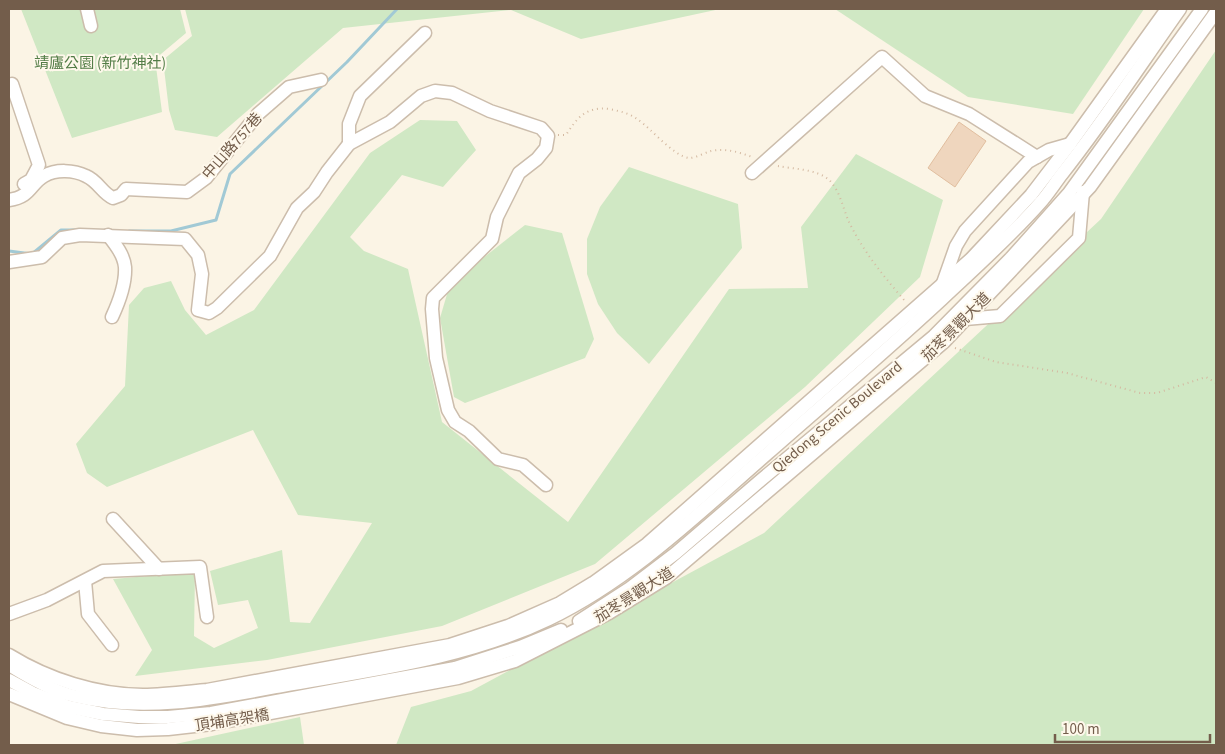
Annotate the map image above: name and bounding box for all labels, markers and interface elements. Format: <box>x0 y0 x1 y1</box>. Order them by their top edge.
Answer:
park label: 靖廬公園 (新竹神社) <box>34 53 166 74</box>
street label: 中山路757巷 <box>197 108 267 184</box>
street label: 茄苳景觀大道 <box>917 288 996 367</box>
street label: Qiedong Scenic Boulevard <box>768 357 907 478</box>
street label: 茄苳景觀大道 <box>591 563 678 628</box>
street label: 頂埔高架橋 <box>193 704 271 737</box>
scale bar <box>1055 712 1210 744</box>
text: 100 m <box>1062 719 1100 740</box>

